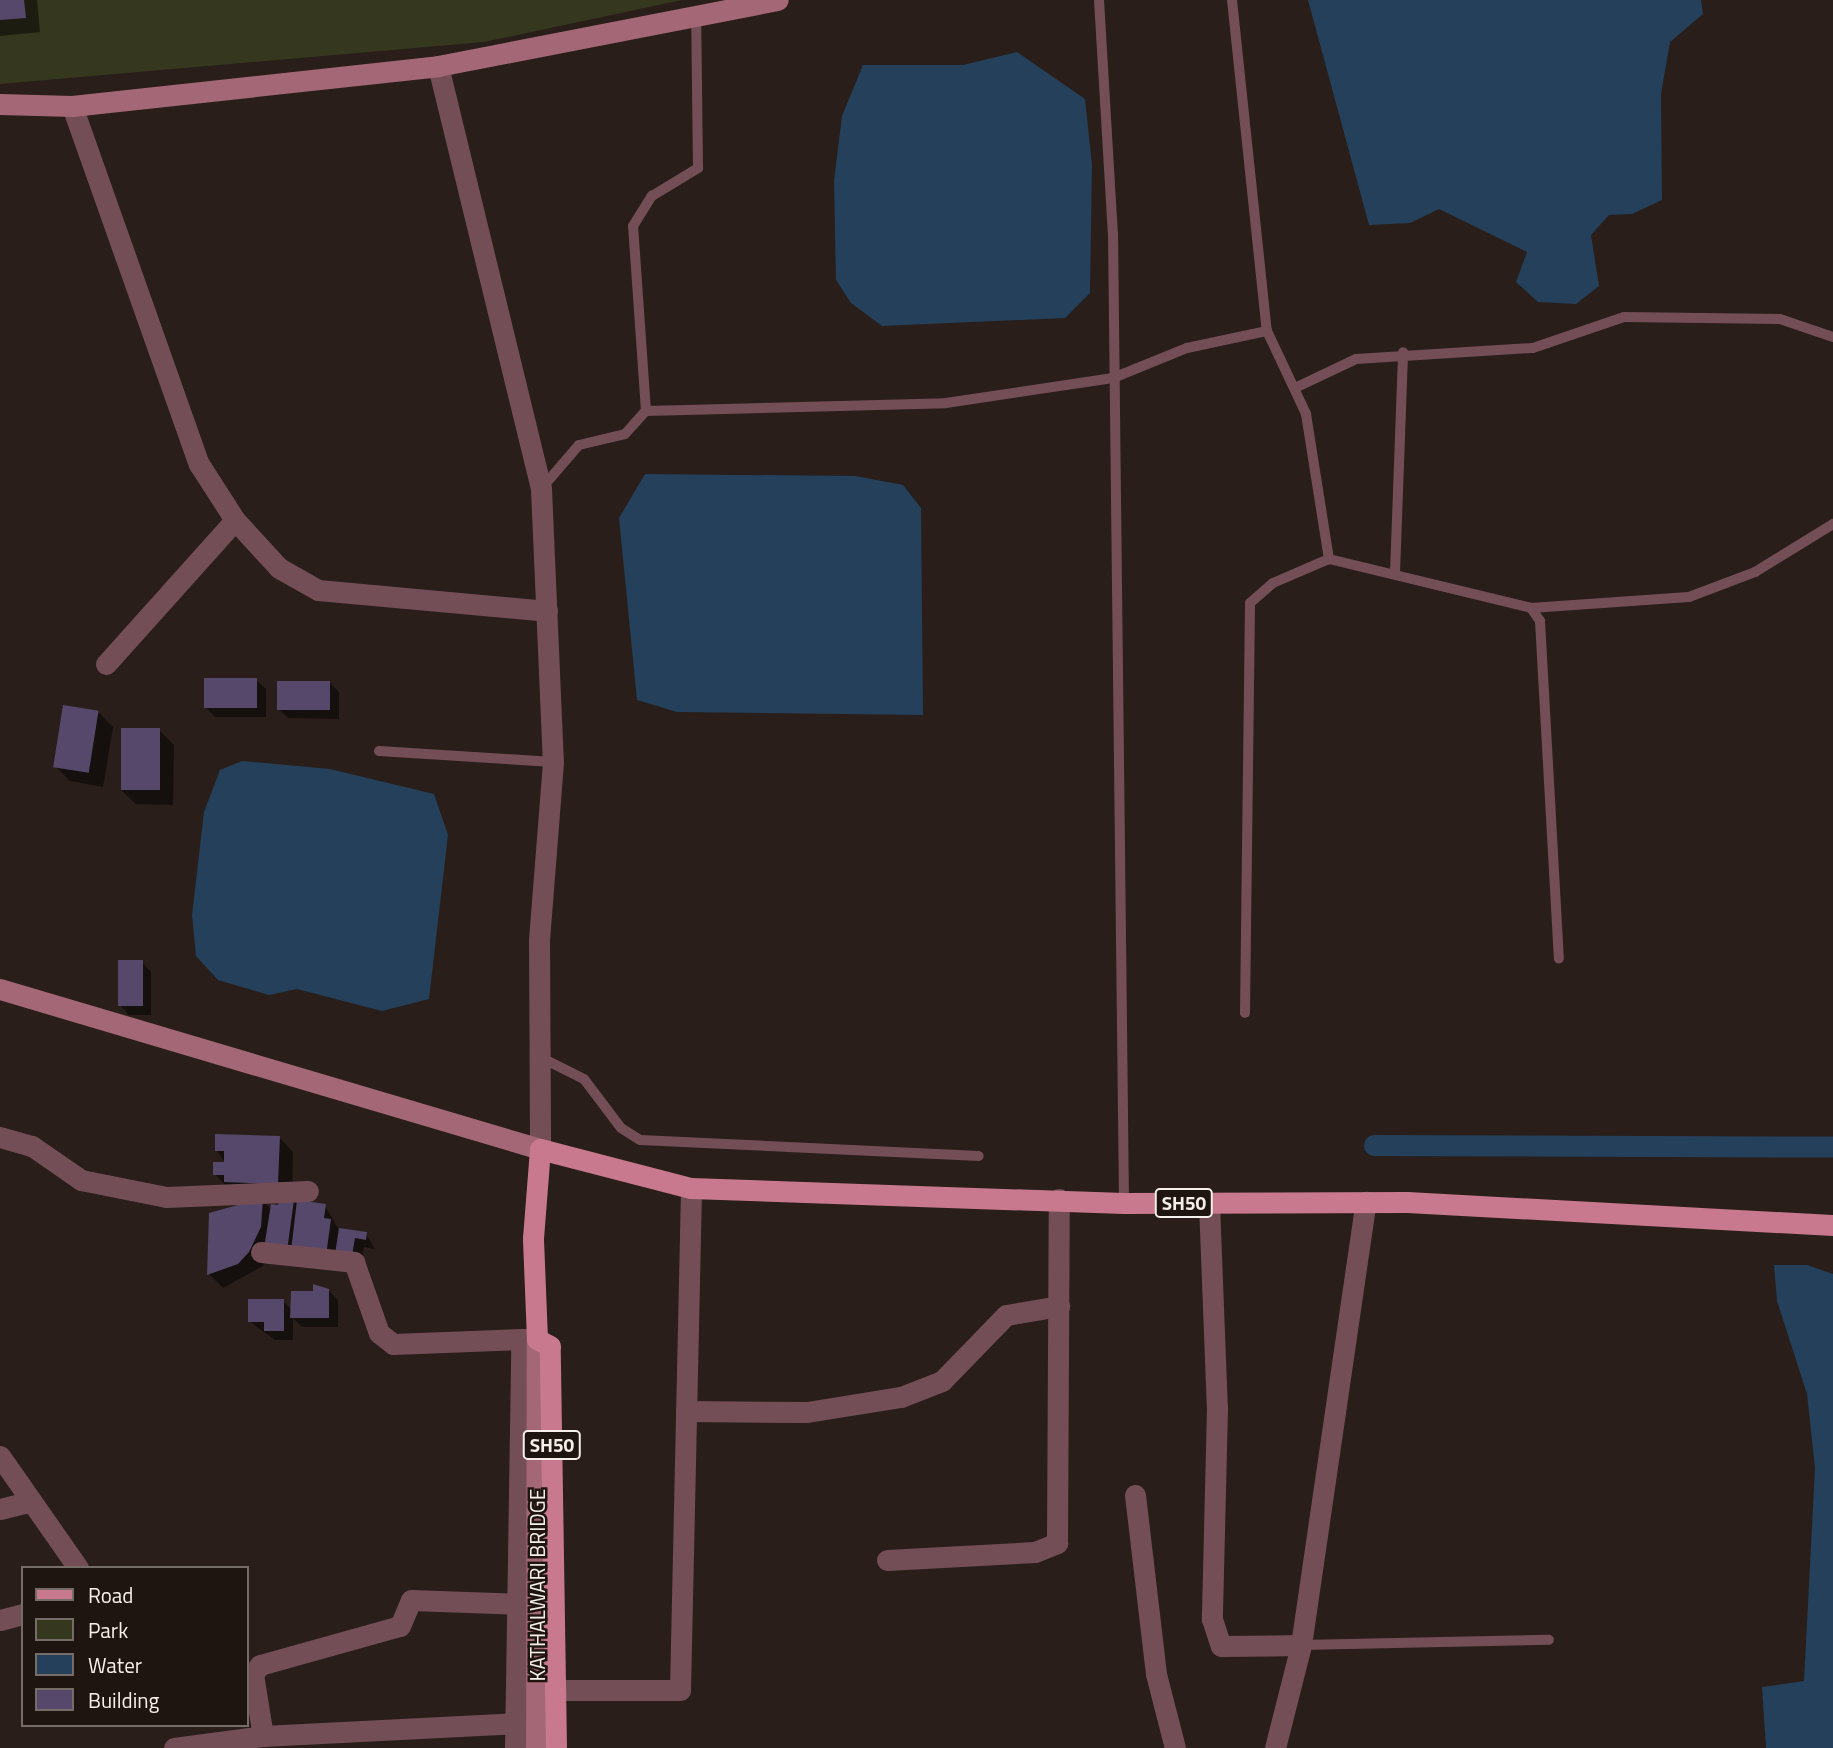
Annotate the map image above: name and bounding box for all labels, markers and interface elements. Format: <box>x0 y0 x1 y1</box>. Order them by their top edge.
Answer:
road number: SH50 <box>1154 1188 1214 1218</box>
road number: SH50 <box>522 1429 582 1460</box>
street label: KATHALWARI BRIDGE <box>524 1489 550 1681</box>
legend <box>21 1566 248 1727</box>
text: Road <box>88 1579 133 1611</box>
text: Park <box>88 1614 128 1646</box>
text: Water <box>88 1649 142 1681</box>
text: Building <box>88 1684 159 1716</box>

